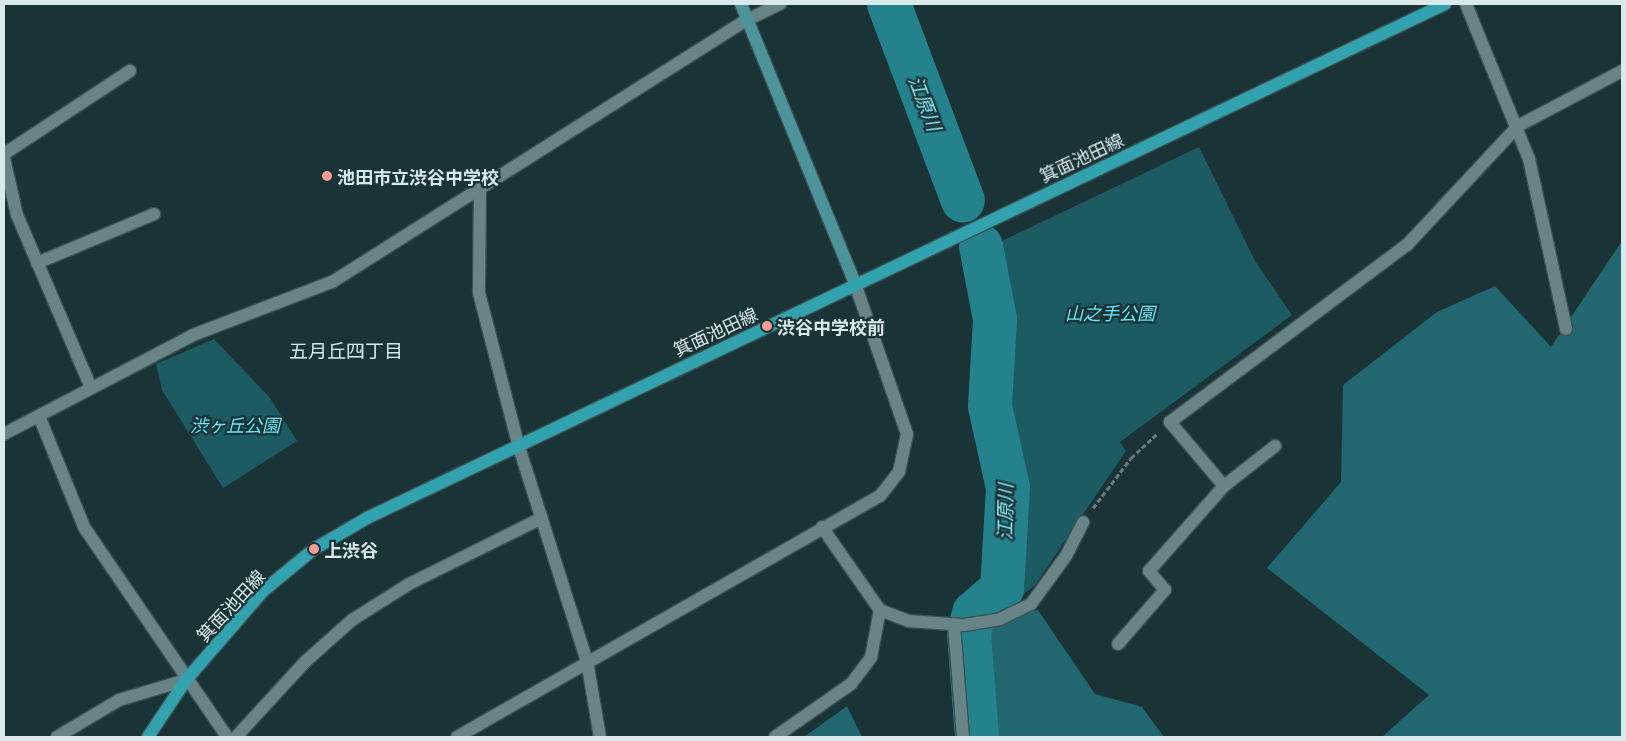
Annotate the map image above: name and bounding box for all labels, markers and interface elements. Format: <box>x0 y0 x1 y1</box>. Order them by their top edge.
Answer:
water label: 江原川 <box>905 72 947 134</box>
street label: 箕面池田線 <box>1036 128 1126 186</box>
place label: 池田市立渋谷中学校 <box>337 165 499 187</box>
marker: 池田市立渋谷中学校 <box>321 170 333 182</box>
park label: 山之手公園 <box>1065 301 1155 323</box>
street label: 箕面池田線 <box>670 302 760 360</box>
place label: 渋谷中学校前 <box>777 315 885 337</box>
marker: 渋谷中学校前 <box>761 320 773 332</box>
district label: 五月丘四丁目 <box>289 339 403 361</box>
park label: 渋ヶ丘公園 <box>190 413 280 435</box>
water label: 江原川 <box>992 483 1016 541</box>
place label: 上渋谷 <box>324 538 378 560</box>
marker: 上渋谷 <box>308 543 320 555</box>
street label: 箕面池田線 <box>191 565 269 645</box>

